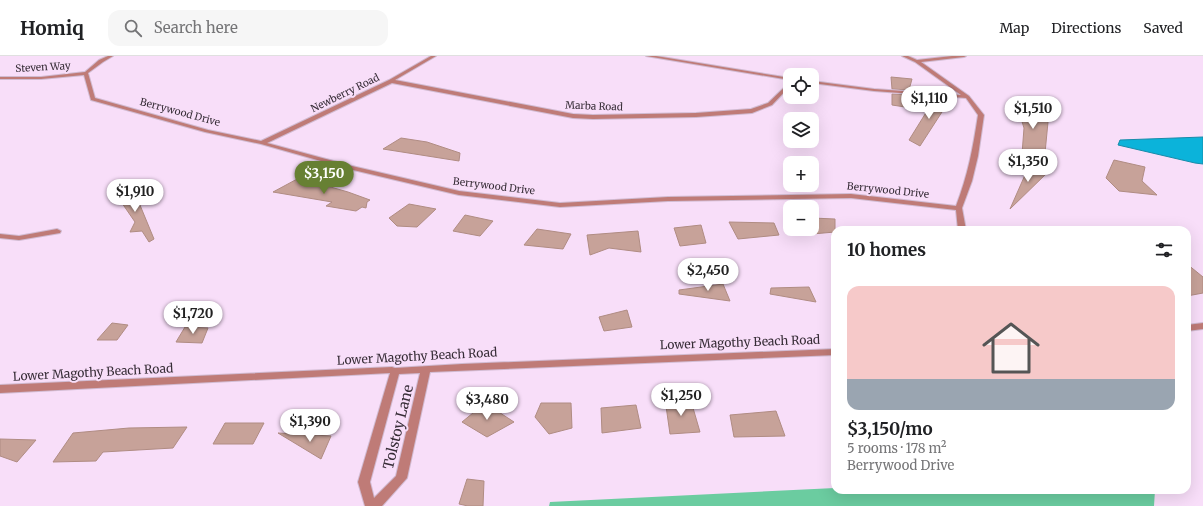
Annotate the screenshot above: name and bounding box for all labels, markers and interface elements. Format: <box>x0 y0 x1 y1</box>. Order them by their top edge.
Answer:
search box <box>108 10 388 46</box>
text: Homiq <box>20 16 84 40</box>
icon: search <box>122 17 144 39</box>
text: Search here <box>154 18 238 37</box>
text: Map <box>999 19 1029 37</box>
text: Directions <box>1051 19 1121 37</box>
text: Saved <box>1143 19 1183 37</box>
street label: Steven Way <box>15 59 71 75</box>
map controls <box>783 68 819 236</box>
button: locate <box>783 68 819 104</box>
street label: Newberry Road <box>309 71 381 115</box>
pin: $1,110 <box>896 86 962 120</box>
text: $1,110 <box>910 90 948 107</box>
street label: Berrywood Drive <box>138 95 222 129</box>
pin: $1,510 <box>1000 96 1066 130</box>
street label: Marba Road <box>565 98 623 114</box>
text: $1,510 <box>1014 100 1052 117</box>
button: layers <box>783 112 819 148</box>
pin: $1,350 <box>995 149 1061 183</box>
text: $1,350 <box>1007 153 1049 170</box>
button: + <box>783 156 819 192</box>
pin: $3,150 <box>291 161 357 195</box>
text: $3,150 <box>304 165 344 182</box>
street label: Berrywood Drive <box>452 175 536 197</box>
pin: $1,910 <box>102 179 168 213</box>
street label: Berrywood Drive <box>846 179 930 201</box>
text: $1,910 <box>116 183 154 200</box>
button: − <box>783 200 819 236</box>
text: 10 homes <box>847 239 926 261</box>
icon: filters <box>1153 239 1175 261</box>
pin: $2,450 <box>675 258 741 292</box>
text: $2,450 <box>687 262 729 279</box>
pin: $1,720 <box>160 301 226 335</box>
text: $1,720 <box>173 305 213 322</box>
icon: home <box>975 312 1047 384</box>
street label: Lower Magothy Beach Road <box>660 332 820 352</box>
street label: Lower Magothy Beach Road <box>336 344 498 368</box>
street label: Lower Magothy Beach Road <box>12 360 174 384</box>
street label: Tolstoy Lane <box>379 383 417 471</box>
pin: $1,250 <box>648 383 714 417</box>
pin: $3,480 <box>454 387 520 421</box>
text: $1,250 <box>660 387 702 404</box>
text: $3,480 <box>465 391 509 408</box>
pin: $1,390 <box>277 409 343 443</box>
text: $1,390 <box>289 413 331 430</box>
text: $3,150/mo <box>847 418 933 440</box>
text: 5 rooms · 178 m² <box>847 440 946 457</box>
text: Berrywood Drive <box>847 457 954 474</box>

